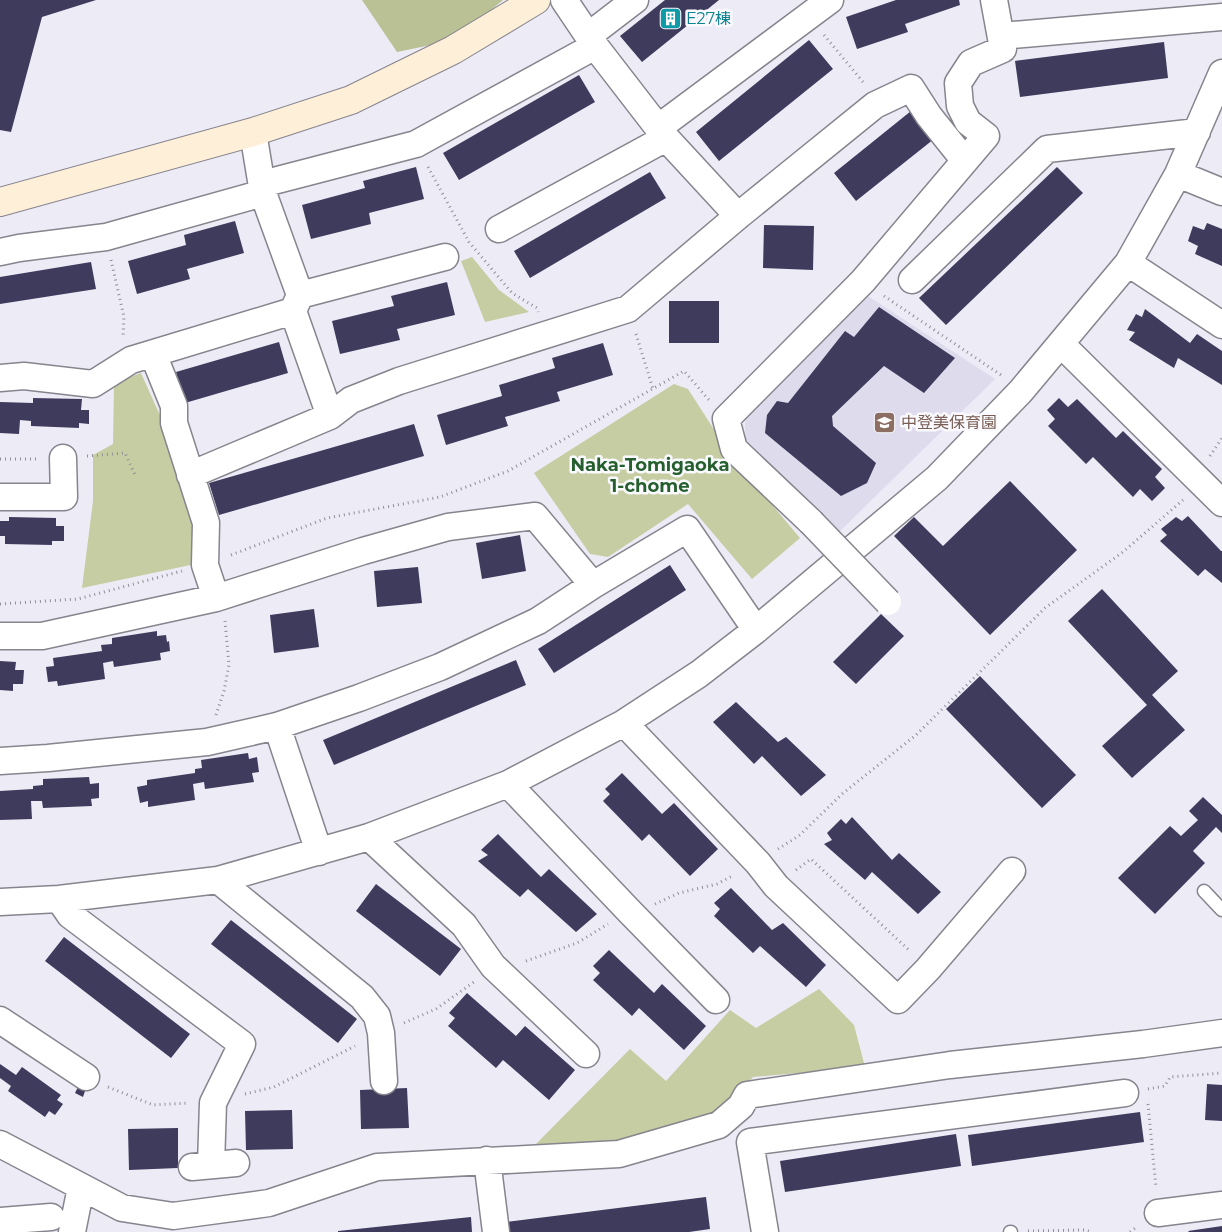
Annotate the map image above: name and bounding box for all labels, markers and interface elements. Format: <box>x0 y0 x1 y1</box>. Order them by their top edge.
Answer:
building icon: E27棟 <box>658 6 682 30</box>
place label: E27棟 <box>686 9 731 28</box>
school or university icon: 中登美保育園 <box>873 410 897 434</box>
place label: 中登美保育園 <box>901 413 997 432</box>
district label: Naka-Tomigaoka 1-chome <box>570 454 730 497</box>

